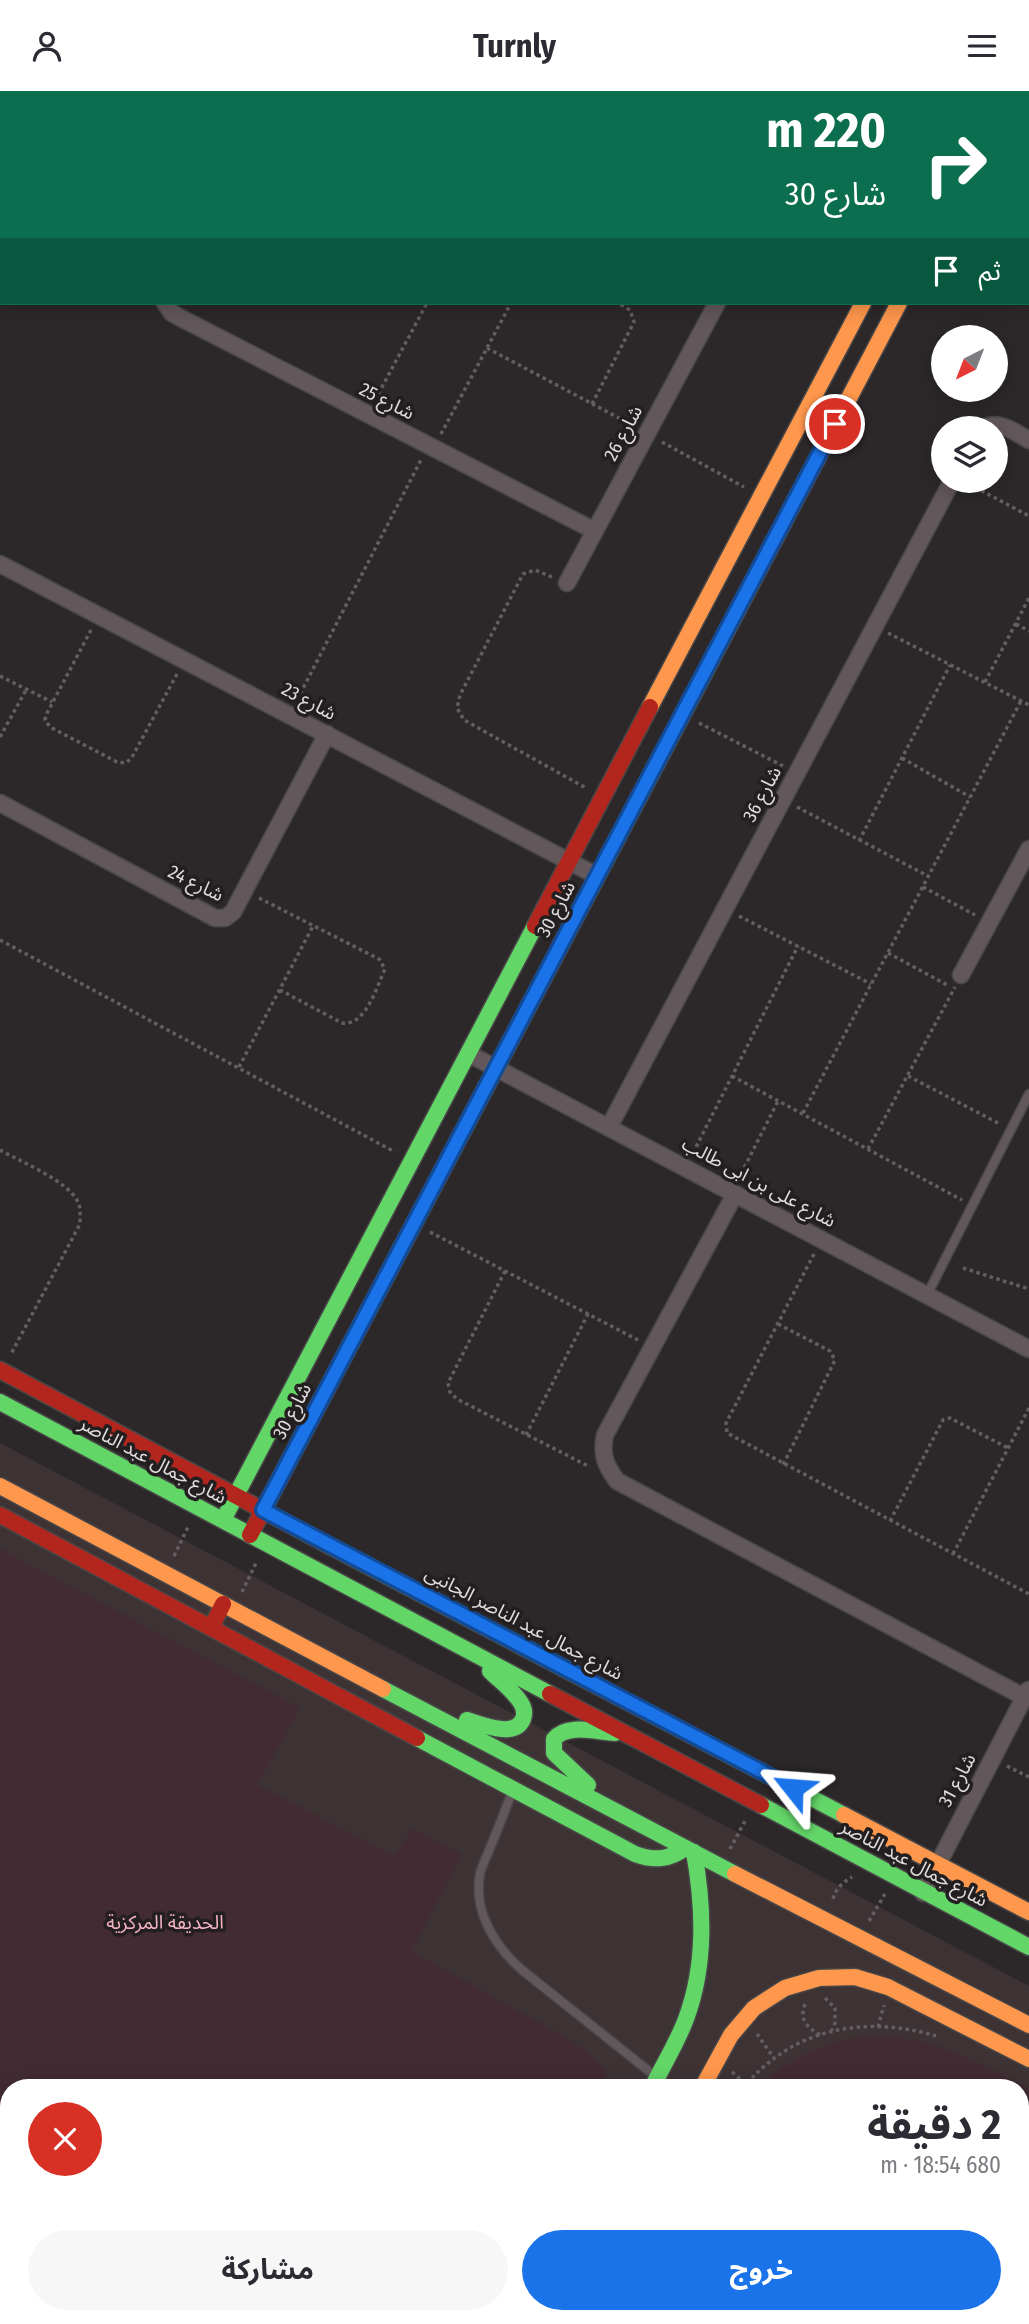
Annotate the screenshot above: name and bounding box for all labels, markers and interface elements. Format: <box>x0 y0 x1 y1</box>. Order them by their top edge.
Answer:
icon: person <box>28 27 66 65</box>
text: Turnly <box>473 27 556 65</box>
icon: menu <box>963 27 1001 65</box>
text: 220 m <box>766 101 886 160</box>
icon: right <box>910 119 1001 210</box>
text: شارع 30 <box>785 175 886 213</box>
icon: arrive <box>927 252 965 290</box>
text: ثم <box>979 256 1001 287</box>
north arrow <box>931 325 1008 403</box>
map controls <box>931 325 1008 493</box>
street label: شارع 25 <box>355 377 418 426</box>
pin <box>805 394 865 454</box>
street label: شارع 26 <box>599 401 649 466</box>
icon: arrive <box>816 405 854 443</box>
button: layers <box>931 416 1008 493</box>
street label: شارع 23 <box>277 677 340 727</box>
street label: شارع 36 <box>738 762 788 827</box>
street label: شارع 24 <box>164 860 227 908</box>
street label: شارع 30 <box>532 877 582 942</box>
street label: شارع على بن ابى طالب <box>677 1132 840 1234</box>
street label: شارع 30 <box>268 1379 318 1444</box>
street label: شارع جمال عبد الناصر <box>74 1411 231 1510</box>
street label: شارع جمال عبد الناصر الجانبى <box>420 1561 627 1687</box>
street label: شارع 31 <box>933 1749 982 1812</box>
position arrow <box>756 1751 830 1825</box>
street label: شارع جمال عبد الناصر <box>835 1814 992 1913</box>
park label: الحديقة المركزية <box>106 1911 224 1934</box>
text: 2 دقيقة <box>867 2100 1001 2150</box>
button: close <box>28 2102 102 2176</box>
text: 680 m · 18:54 <box>880 2151 1001 2179</box>
button: مشاركة <box>28 2230 508 2310</box>
button: خروج <box>522 2230 1001 2310</box>

